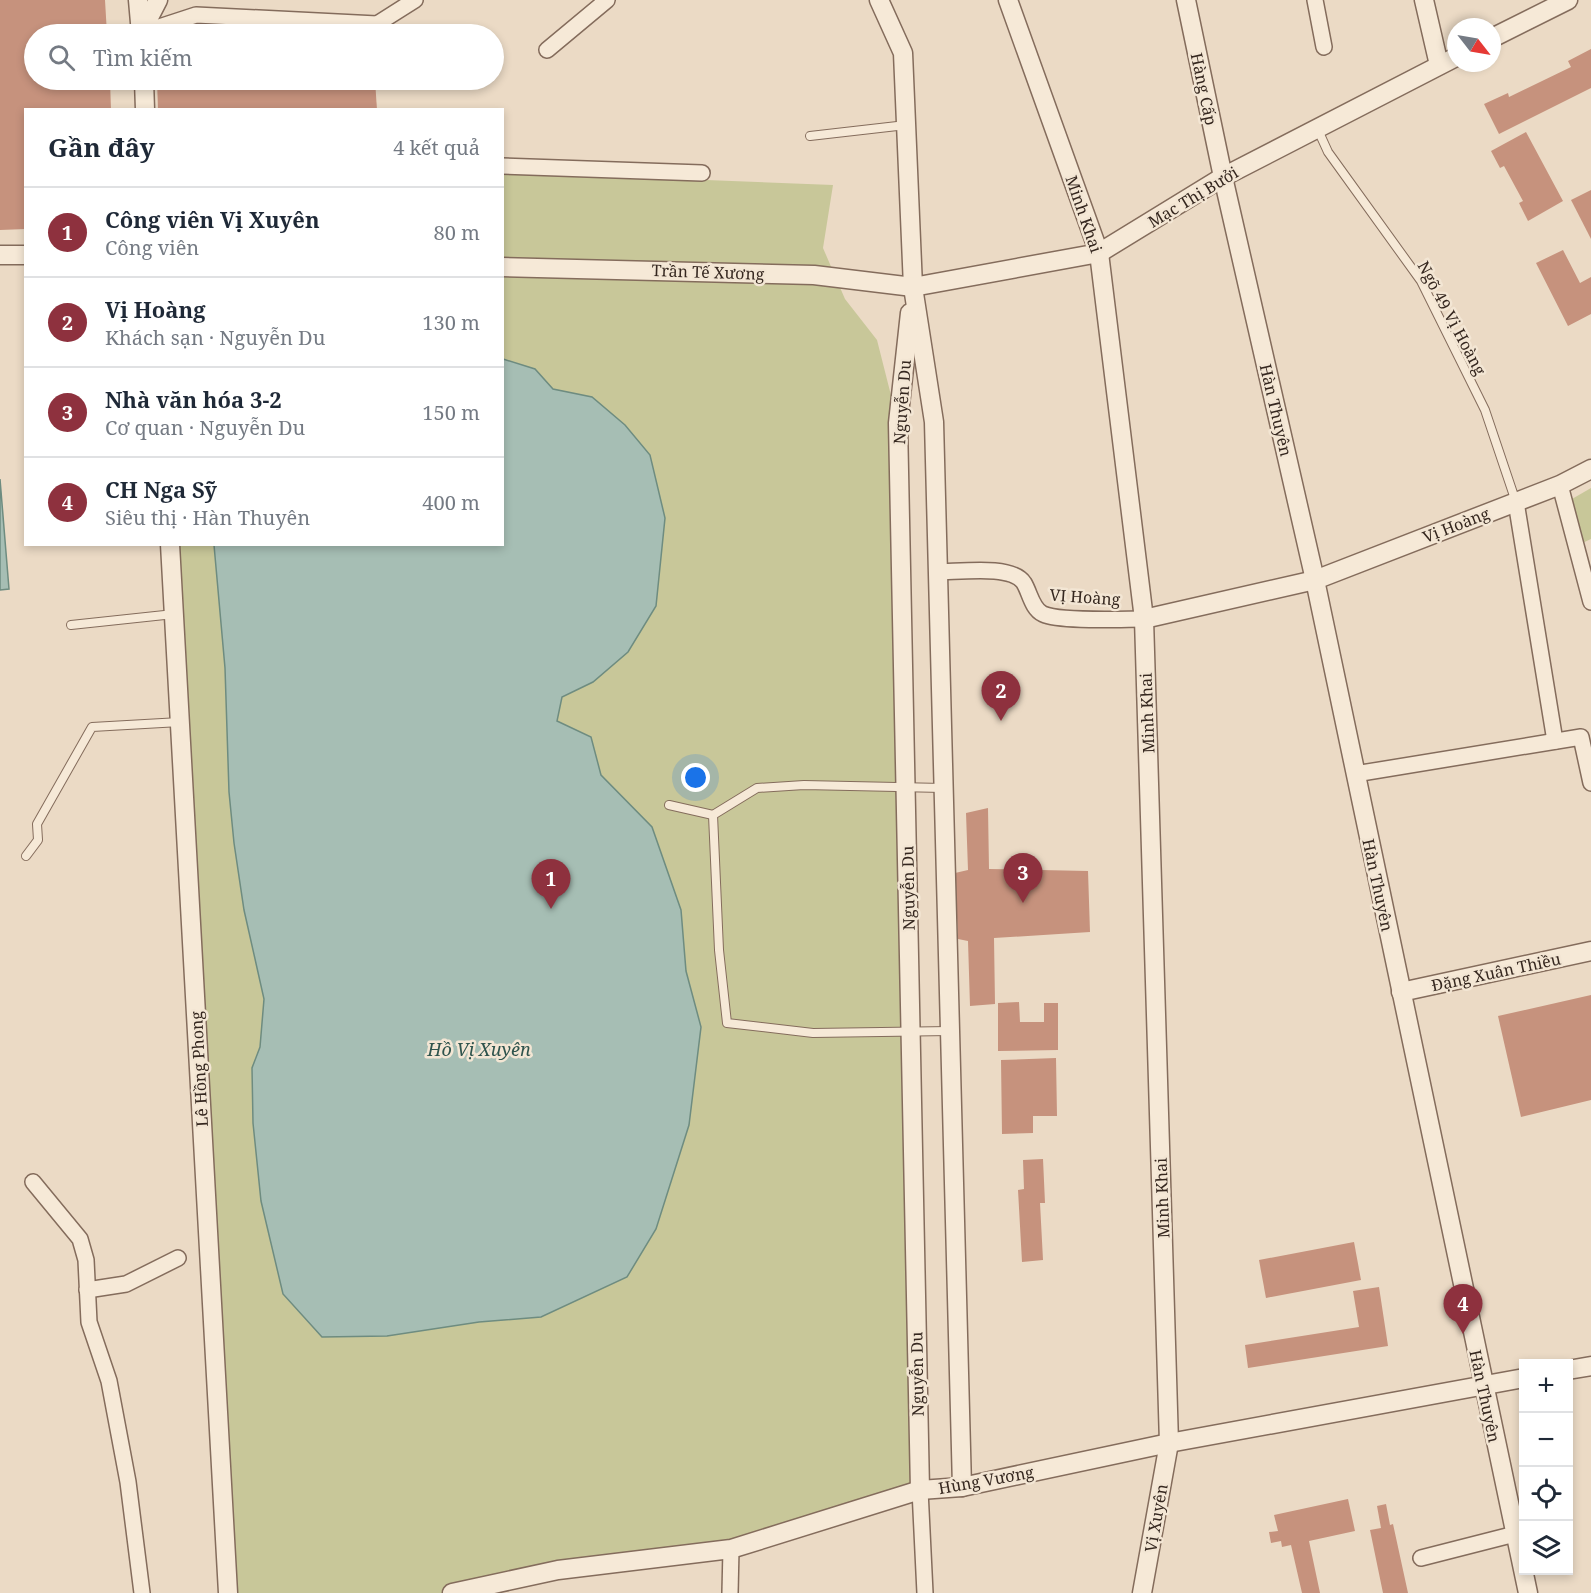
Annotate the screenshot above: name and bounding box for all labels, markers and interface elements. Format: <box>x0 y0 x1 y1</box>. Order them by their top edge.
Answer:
north arrow <box>1447 18 1501 72</box>
search box <box>24 24 504 90</box>
icon: search <box>45 41 78 74</box>
text: Tìm kiếm <box>93 42 193 72</box>
street label: Hàng Cấp <box>1186 51 1222 127</box>
text: Gần đây <box>48 129 155 165</box>
text: 4 kết quả <box>393 134 480 161</box>
street label: Mạc Thị Bưởi <box>1144 161 1242 233</box>
street label: Minh Khai <box>1061 172 1107 256</box>
text: Công viên Vị Xuyên <box>105 204 320 234</box>
text: 1 <box>62 219 73 246</box>
text: 80 m <box>434 219 480 246</box>
text: Công viên <box>105 234 199 261</box>
street label: Ngõ 49 Vị Hoàng <box>1413 257 1492 379</box>
street label: Trần Tế Xương <box>651 259 765 285</box>
text: Vị Hoàng <box>105 294 206 324</box>
text: 2 <box>62 309 73 336</box>
text: 130 m <box>422 309 480 336</box>
text: Khách sạn · Nguyễn Du <box>105 324 325 351</box>
street label: Nguyễn Du <box>888 359 916 445</box>
street label: Hàn Thuyên <box>1255 362 1297 458</box>
text: Nhà văn hóa 3-2 <box>105 384 282 414</box>
text: 3 <box>62 399 73 426</box>
text: 150 m <box>422 399 480 426</box>
text: Cơ quan · Nguyễn Du <box>105 414 305 441</box>
text: CH Nga Sỹ <box>105 474 217 504</box>
text: 4 <box>62 489 73 516</box>
text: 400 m <box>422 489 480 516</box>
street label: Vị Hoàng <box>1419 502 1493 548</box>
text: Siêu thị · Hàn Thuyên <box>105 504 310 531</box>
street label: VỊ Hoàng <box>1049 584 1121 610</box>
pin: 2 <box>982 672 1020 721</box>
street label: Minh Khai <box>1135 673 1159 753</box>
your location <box>681 763 710 792</box>
street label: Hàn Thuyên <box>1357 837 1399 933</box>
street label: Nguyễn Du <box>896 845 920 931</box>
pin: 3 <box>1004 854 1042 903</box>
pin: 1 <box>532 860 570 909</box>
street label: Đặng Xuân Thiều <box>1429 948 1563 996</box>
street label: Lê Hồng Phong <box>185 1010 213 1127</box>
water label: Hồ Vị Xuyên <box>426 1037 531 1061</box>
street label: Minh Khai <box>1150 1158 1174 1238</box>
pin: 4 <box>1444 1284 1482 1334</box>
street label: Nguyễn Du <box>905 1331 929 1417</box>
street label: Hàn Thuyên <box>1464 1348 1506 1444</box>
map controls <box>1519 1359 1573 1575</box>
button: + <box>1519 1359 1573 1413</box>
button: − <box>1519 1413 1573 1467</box>
street label: Hùng Vương <box>937 1461 1036 1499</box>
button: locate <box>1519 1467 1573 1521</box>
street label: Vị Xuyên <box>1139 1482 1173 1554</box>
button: layers <box>1519 1521 1573 1575</box>

